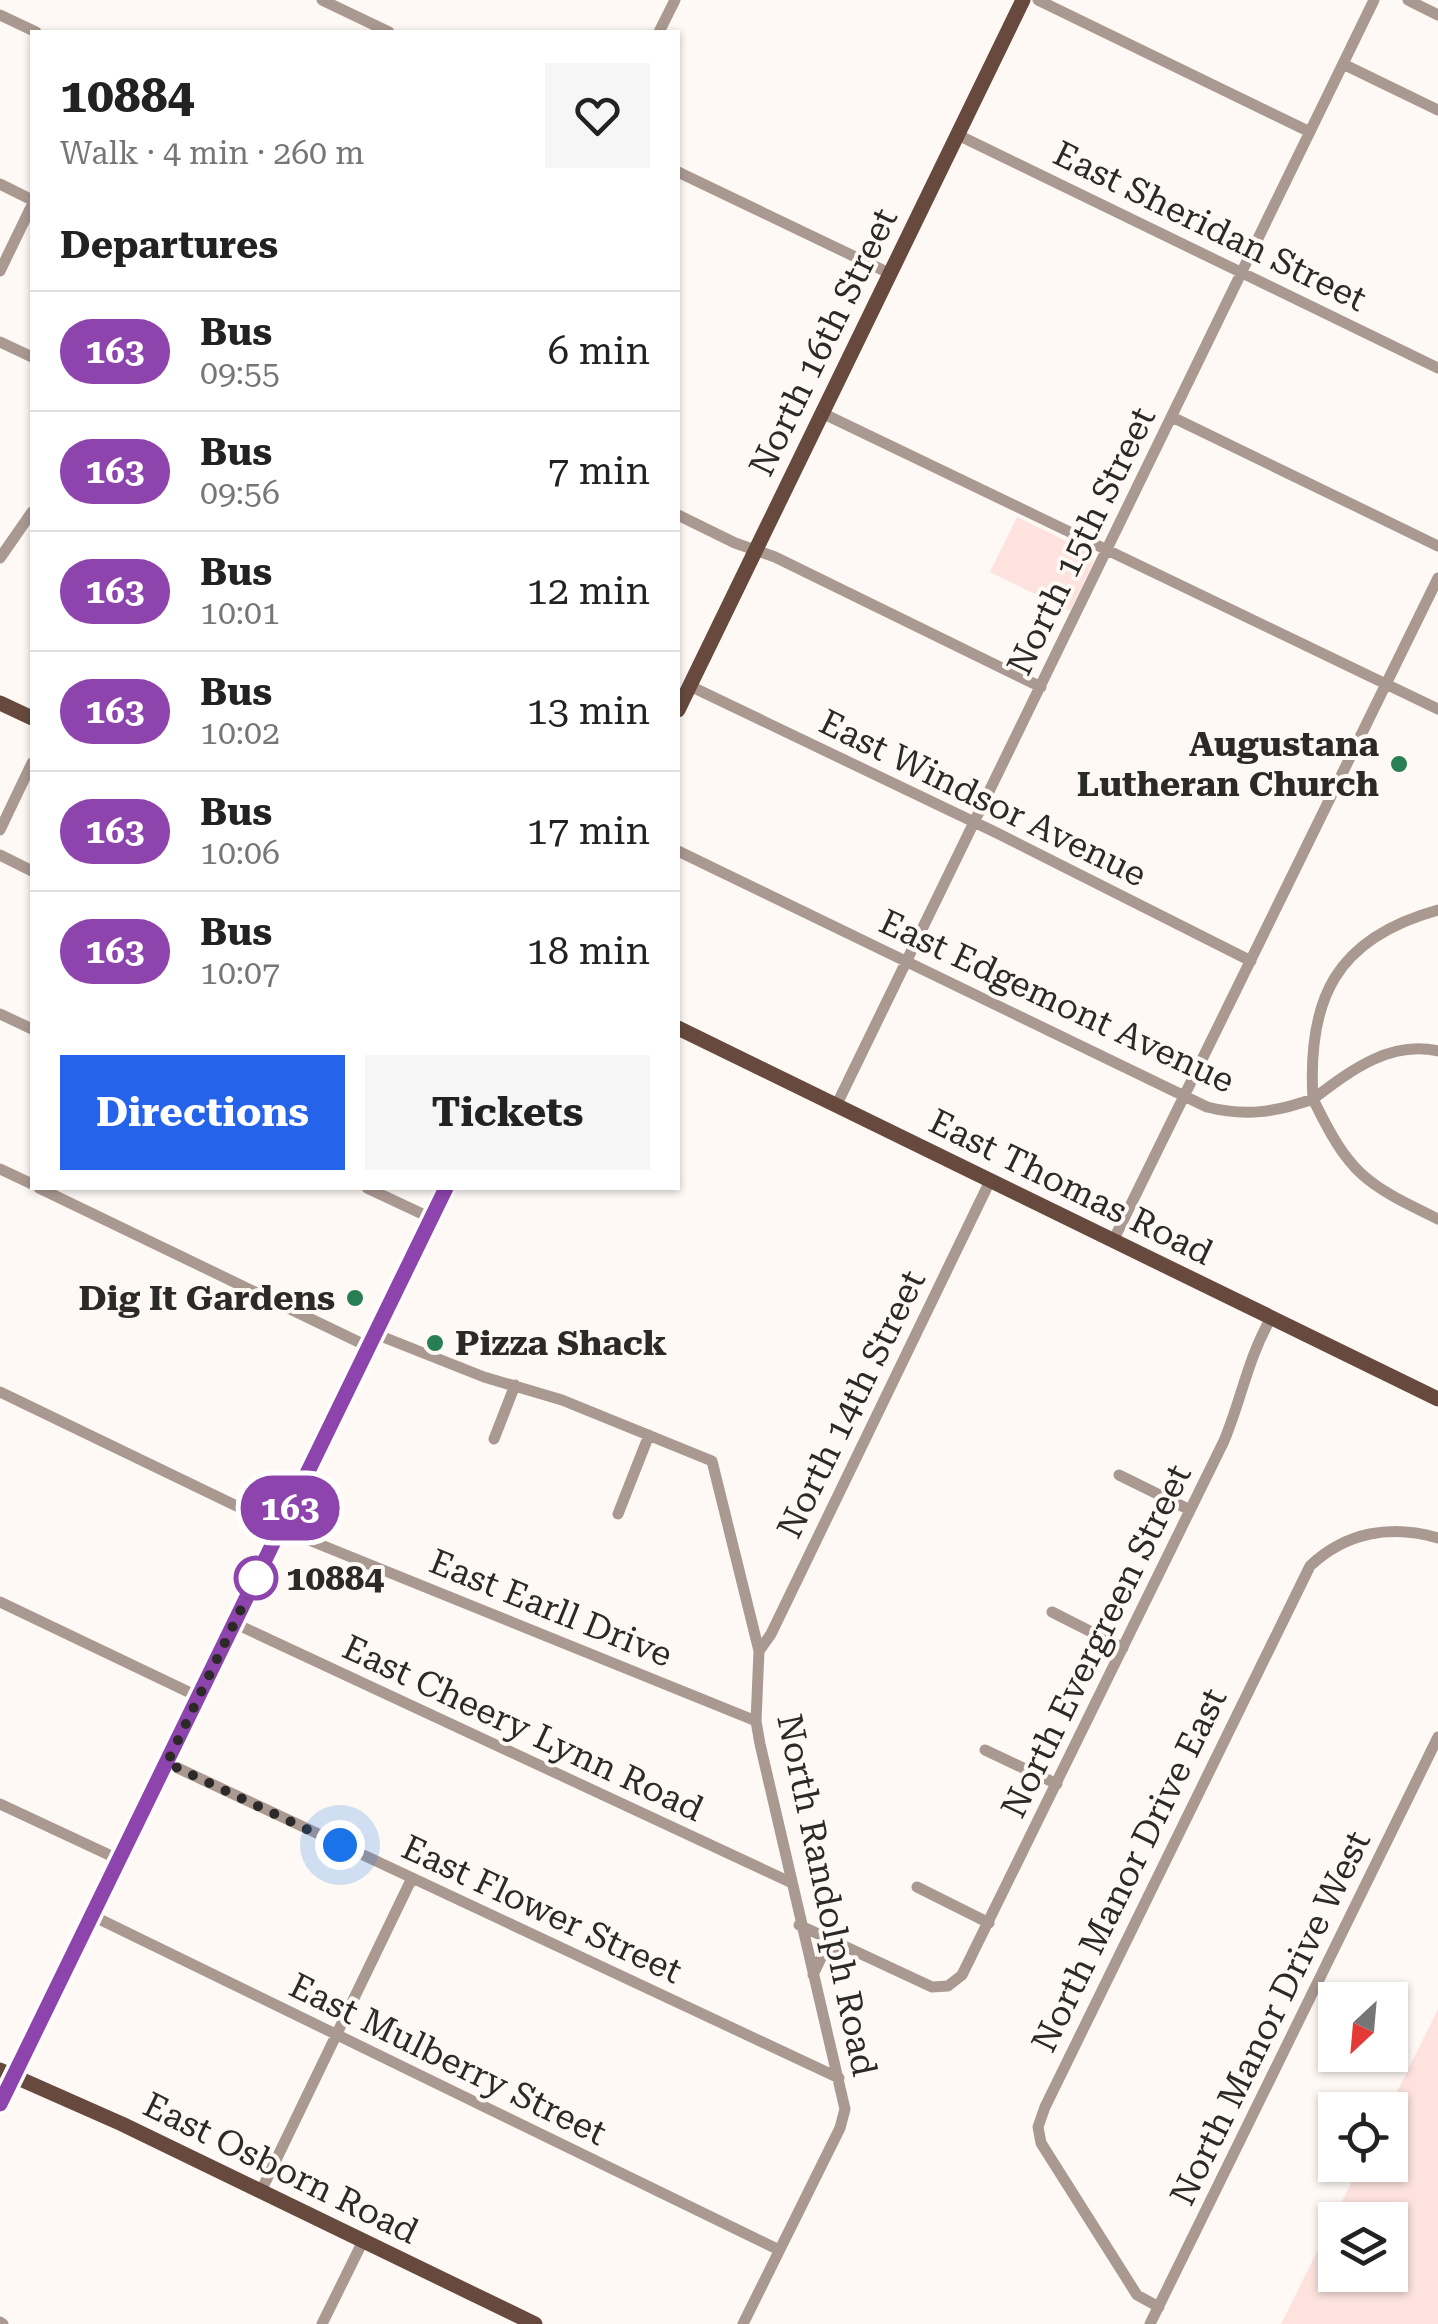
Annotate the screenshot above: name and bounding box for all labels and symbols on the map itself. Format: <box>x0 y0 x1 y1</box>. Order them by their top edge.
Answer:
street label: East Sheridan Street <box>1047 133 1373 320</box>
street label: North 16th Street <box>741 202 906 483</box>
street label: North 15th Street <box>999 401 1164 682</box>
street label: East Windsor Avenue <box>813 701 1153 895</box>
place label: Augustana Lutheran Church <box>1077 724 1379 805</box>
marker: Augustana Lutheran Church <box>1388 753 1410 775</box>
street label: East Edgemont Avenue <box>873 901 1241 1102</box>
street label: East Thomas Road <box>922 1101 1219 1274</box>
street label: North 14th Street <box>769 1264 934 1545</box>
place label: Dig It Gardens <box>79 1278 335 1319</box>
marker: Dig It Gardens <box>344 1287 366 1309</box>
place label: Pizza Shack <box>455 1323 667 1364</box>
marker: Pizza Shack <box>424 1332 446 1354</box>
street label: North Evergreen Street <box>993 1458 1200 1824</box>
line badge: 163 <box>232 1476 348 1540</box>
street label: East Earll Drive <box>424 1541 678 1676</box>
marker: 10884 <box>235 1557 277 1599</box>
place label: 10884 <box>286 1558 384 1599</box>
street label: East Cheery Lynn Road <box>336 1627 709 1830</box>
street label: North Manor Drive East <box>1023 1682 1235 2059</box>
street label: North Randolph Road <box>768 1710 885 2080</box>
your location <box>315 1820 365 1870</box>
street label: North Manor Drive West <box>1162 1825 1379 2212</box>
street label: East Flower Street <box>395 1827 688 1992</box>
street label: East Mulberry Street <box>283 1965 613 2154</box>
north arrow <box>1318 1982 1408 2072</box>
street label: East Osborn Road <box>137 2084 425 2253</box>

